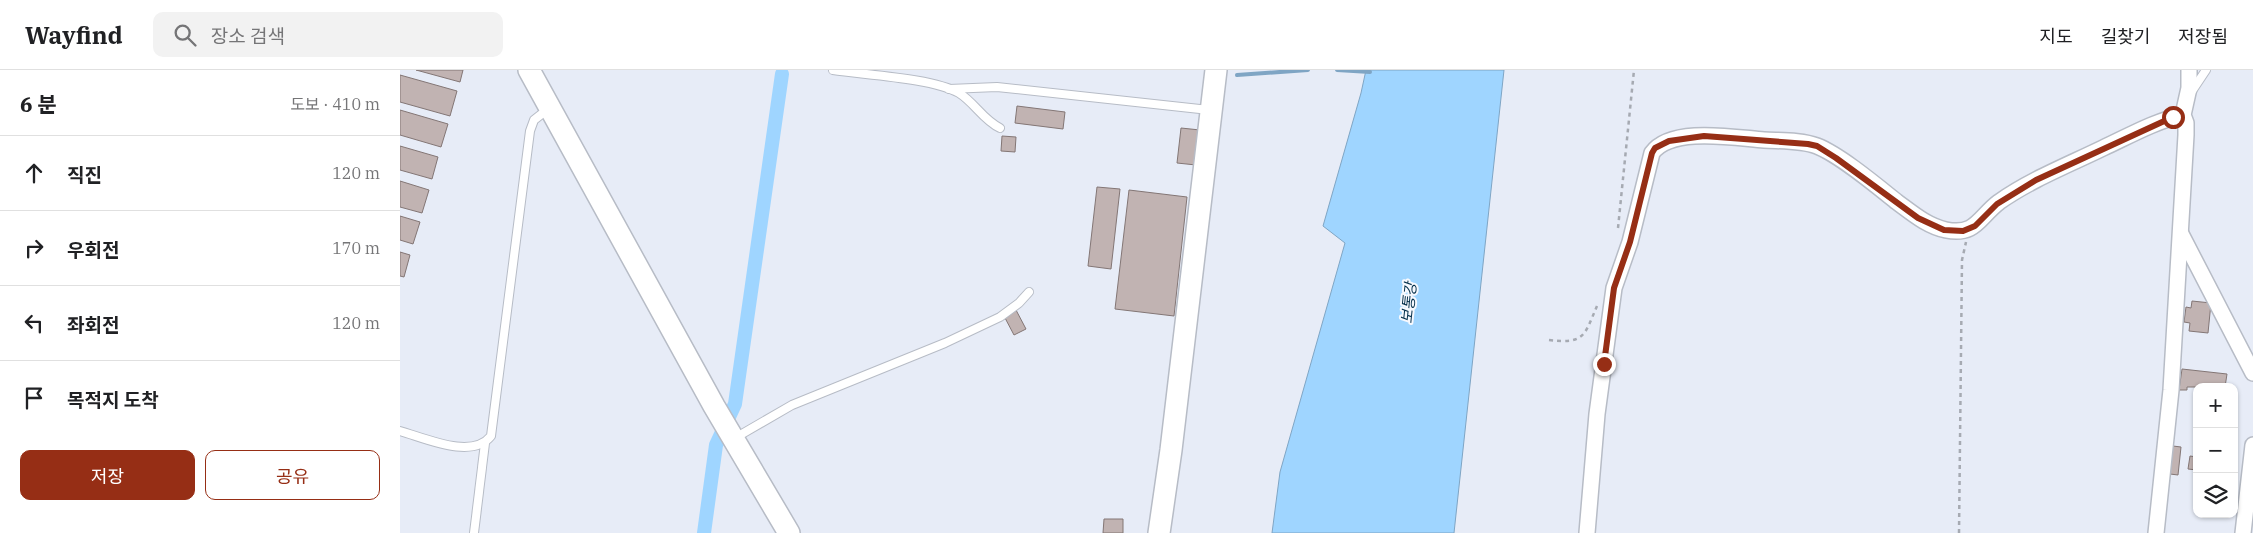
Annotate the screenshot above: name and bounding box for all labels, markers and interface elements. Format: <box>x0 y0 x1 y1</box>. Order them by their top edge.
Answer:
search box <box>153 12 503 57</box>
text: Wayfind <box>25 19 123 51</box>
icon: search <box>171 21 199 49</box>
text: 장소 검색 <box>211 24 285 48</box>
text: 지도 <box>2040 25 2073 48</box>
text: 길찾기 <box>2101 25 2150 48</box>
text: 저장됨 <box>2178 25 2228 48</box>
text: 6 분 <box>20 90 57 118</box>
text: 도보 · 410 m <box>290 94 380 114</box>
route start <box>2162 106 2185 129</box>
icon: ahead <box>20 159 48 187</box>
text: 직진 <box>67 163 102 187</box>
text: 120 m <box>332 163 380 183</box>
icon: right <box>20 234 48 262</box>
text: 우회전 <box>67 238 119 262</box>
text: 170 m <box>332 238 380 258</box>
water label: 보통강 <box>1397 279 1420 325</box>
icon: left <box>20 309 48 337</box>
text: 좌회전 <box>67 313 119 337</box>
text: 120 m <box>332 313 380 333</box>
route end <box>1593 353 1616 376</box>
map controls <box>2193 383 2238 518</box>
button: + <box>2193 383 2238 428</box>
icon: arrive <box>20 384 48 412</box>
text: 목적지 도착 <box>67 388 159 412</box>
button: − <box>2193 428 2238 473</box>
button: 저장 <box>20 450 195 500</box>
button: 공유 <box>205 450 380 500</box>
button: layers <box>2193 473 2238 518</box>

